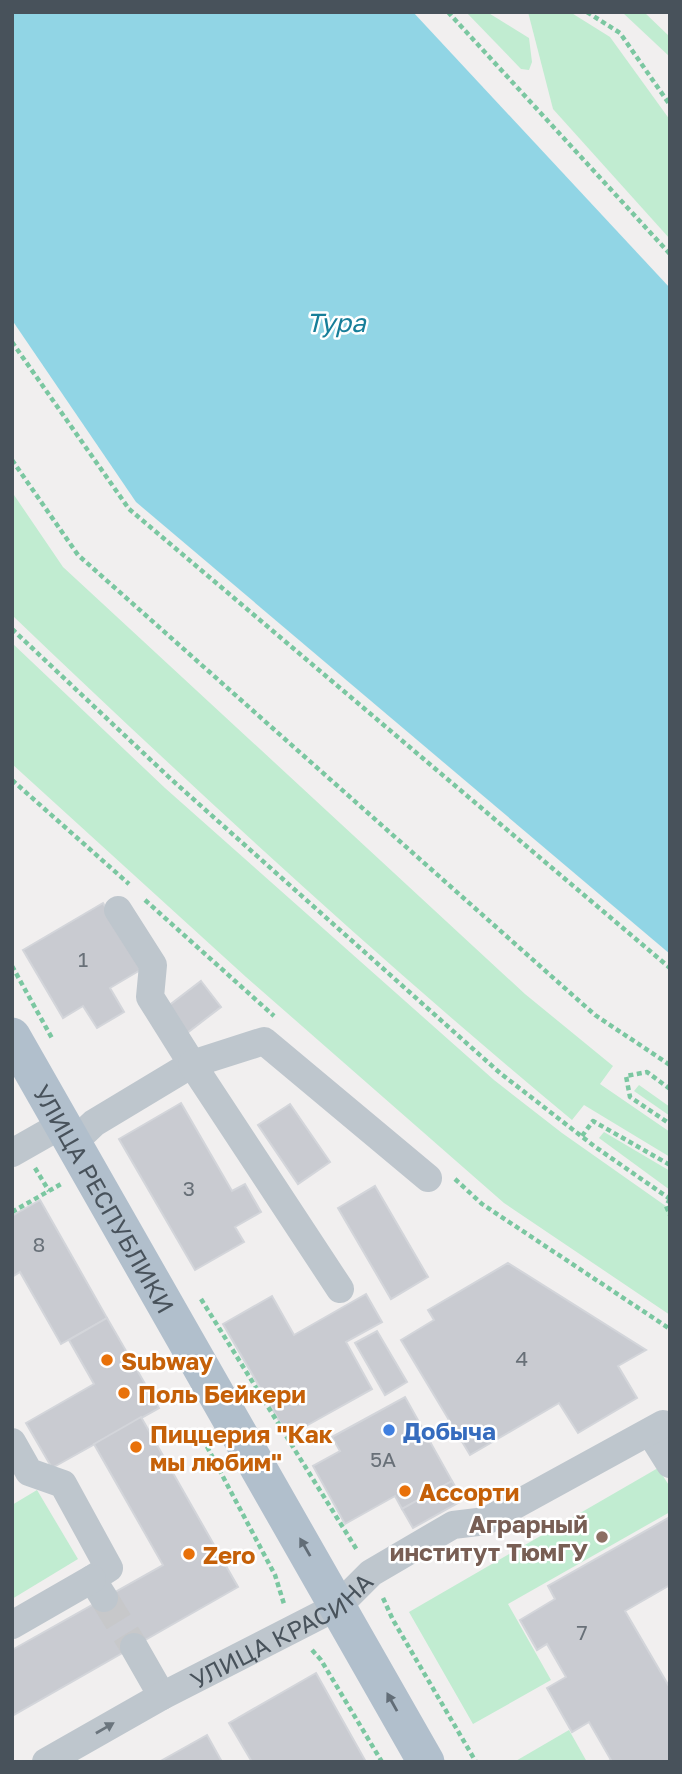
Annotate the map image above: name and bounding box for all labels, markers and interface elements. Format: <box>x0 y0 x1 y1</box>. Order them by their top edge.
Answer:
water label: Тура <box>306 307 367 338</box>
house number: 1 <box>78 946 88 972</box>
street label: УЛИЦА РЕСПУБЛИКИ <box>28 1079 181 1318</box>
house number: 3 <box>183 1175 195 1201</box>
house number: 8 <box>33 1231 45 1257</box>
house number: 4 <box>516 1345 528 1371</box>
place label: Subway <box>121 1346 214 1375</box>
marker: Subway <box>99 1352 115 1368</box>
place label: Поль Бейкери <box>138 1379 306 1408</box>
marker: Поль Бейкери <box>116 1385 132 1401</box>
place label: Добыча <box>403 1416 496 1445</box>
place label: Пиццерия "Как мы любим" <box>150 1419 333 1476</box>
marker: Добыча <box>381 1422 397 1438</box>
marker: Пиццерия "Как мы любим" <box>128 1439 144 1455</box>
house number: 5А <box>370 1446 396 1472</box>
place label: Ассорти <box>419 1477 519 1506</box>
marker: Ассорти <box>397 1483 413 1499</box>
place label: Аграрный институт ТюмГУ <box>390 1509 588 1566</box>
marker: Аграрный институт ТюмГУ <box>594 1529 610 1545</box>
one-way arrow <box>298 1537 311 1556</box>
place label: Zero <box>203 1540 255 1569</box>
marker: Zero <box>181 1546 197 1562</box>
street label: УЛИЦА КРАСИНА <box>185 1566 378 1694</box>
house number: 7 <box>576 1619 588 1645</box>
one-way arrow <box>387 1692 398 1712</box>
one-way arrow <box>95 1722 115 1734</box>

